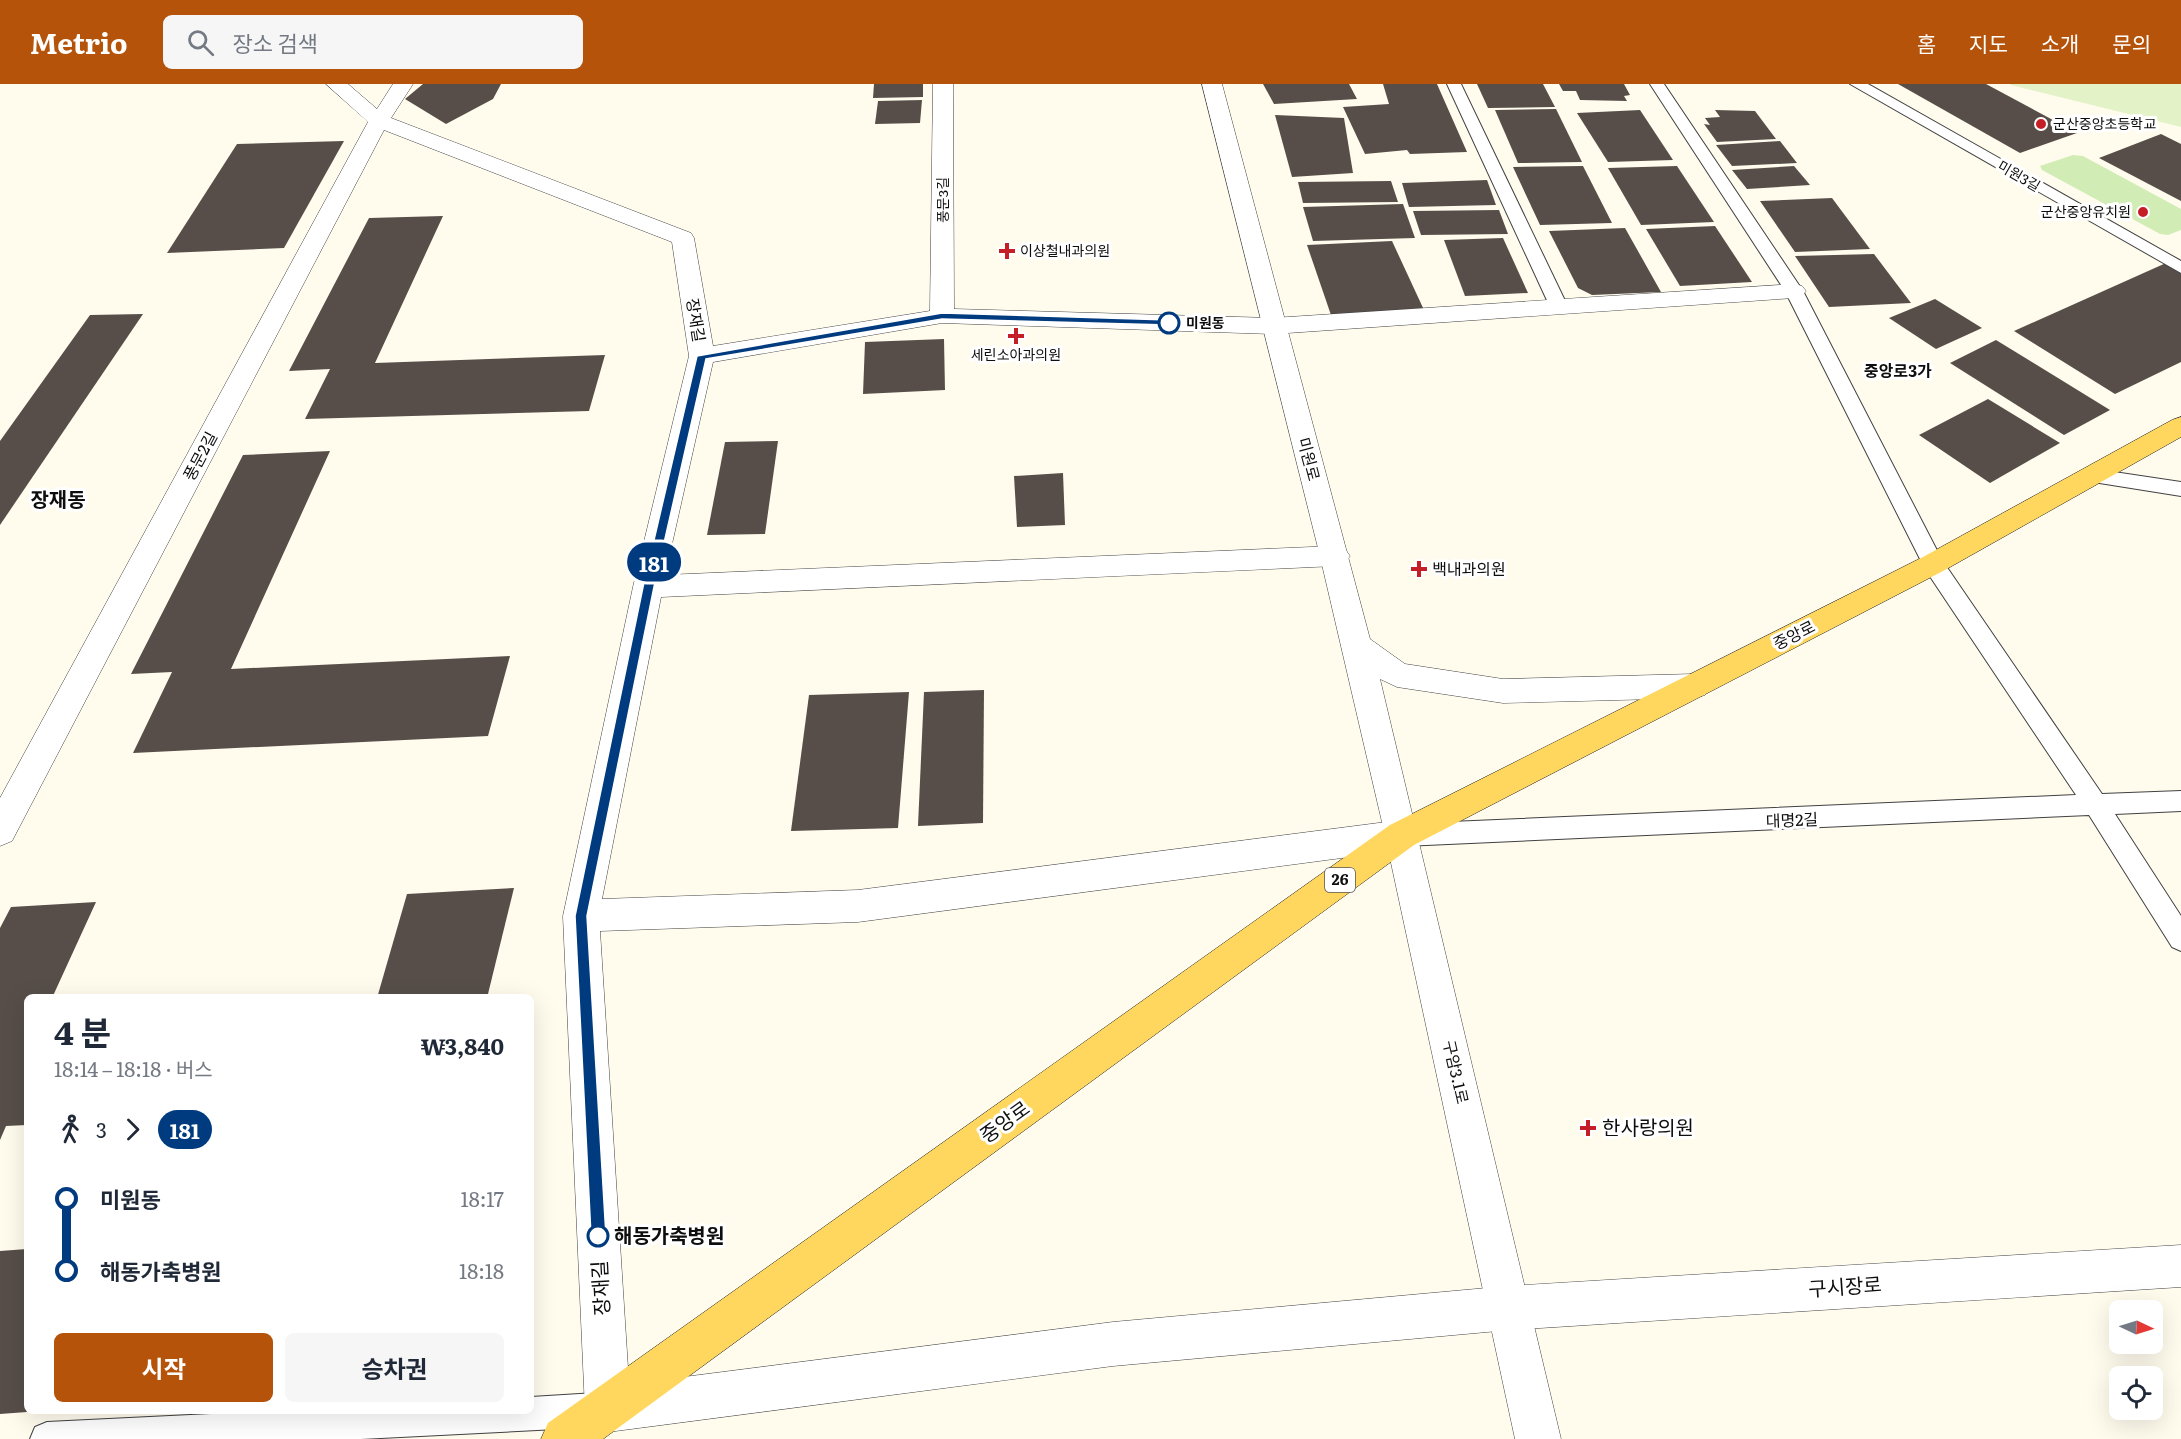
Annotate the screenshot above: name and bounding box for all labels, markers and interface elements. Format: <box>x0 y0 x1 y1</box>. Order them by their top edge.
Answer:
search box <box>163 15 583 69</box>
text: Metrio <box>30 21 127 63</box>
icon: search <box>184 26 217 59</box>
text: 장소 검색 <box>232 26 318 59</box>
text: 홈 <box>1917 27 1936 58</box>
text: 지도 <box>1969 27 2008 58</box>
text: 소개 <box>2041 27 2079 58</box>
text: 문의 <box>2112 27 2151 58</box>
place label: 군산중앙초등학교 <box>2053 113 2156 133</box>
marker: 군산중앙초등학교 <box>2034 117 2048 131</box>
street label: 미원3길 <box>1994 155 2045 195</box>
street label: 풍문3길 <box>932 177 952 223</box>
place label: 군산중앙유치원 <box>2041 201 2131 221</box>
marker: 군산중앙유치원 <box>2136 205 2150 219</box>
place label: 이상철내과의원 <box>1020 240 1110 260</box>
marker: 이상철내과의원 <box>998 242 1016 260</box>
street label: 장재길 <box>682 296 712 344</box>
marker: 미원동 <box>1158 312 1180 334</box>
place label: 미원동 <box>1186 312 1225 332</box>
marker: 세린소아과의원 <box>1007 327 1025 345</box>
place label: 세린소아과의원 <box>971 344 1061 364</box>
district label: 중앙로3가 <box>1864 358 1932 382</box>
street label: 풍문2길 <box>176 427 222 484</box>
street label: 미원로 <box>1293 434 1327 483</box>
district label: 장재동 <box>30 483 86 513</box>
line badge: 181 <box>620 542 688 582</box>
text: 181 <box>639 547 669 578</box>
place label: 백내과의원 <box>1432 556 1506 580</box>
marker: 백내과의원 <box>1410 560 1428 578</box>
street label: 중앙로 <box>1768 613 1819 655</box>
street label: 대명2길 <box>1765 806 1819 832</box>
road number: 26 <box>1325 868 1355 892</box>
text: 4 분 <box>54 1006 111 1055</box>
text: ₩3,840 <box>420 1029 504 1062</box>
street label: 구암3.1로 <box>1438 1038 1476 1106</box>
text: 18:14 – 18:18 · 버스 <box>54 1053 213 1083</box>
street label: 중앙로 <box>973 1092 1035 1149</box>
place label: 한사랑의원 <box>1602 1111 1694 1141</box>
icon: walk <box>54 1113 87 1146</box>
icon: forward <box>116 1113 149 1146</box>
text: 3 <box>96 1114 107 1144</box>
text: 181 <box>170 1114 200 1145</box>
marker: 한사랑의원 <box>1579 1119 1597 1137</box>
text: 미원동 <box>100 1182 161 1215</box>
text: 18:17 <box>461 1183 504 1213</box>
place label: 해동가축병원 <box>614 1219 724 1249</box>
marker: 해동가축병원 <box>587 1225 609 1247</box>
text: 해동가축병원 <box>100 1254 221 1287</box>
text: 18:18 <box>459 1255 504 1285</box>
street label: 장재길 <box>583 1260 615 1316</box>
street label: 구시장로 <box>1807 1267 1883 1303</box>
north arrow <box>2109 1300 2163 1354</box>
map controls <box>2109 1300 2163 1420</box>
button: 시작 <box>54 1333 273 1402</box>
button: 승차권 <box>285 1333 504 1402</box>
button: locate <box>2109 1366 2163 1420</box>

